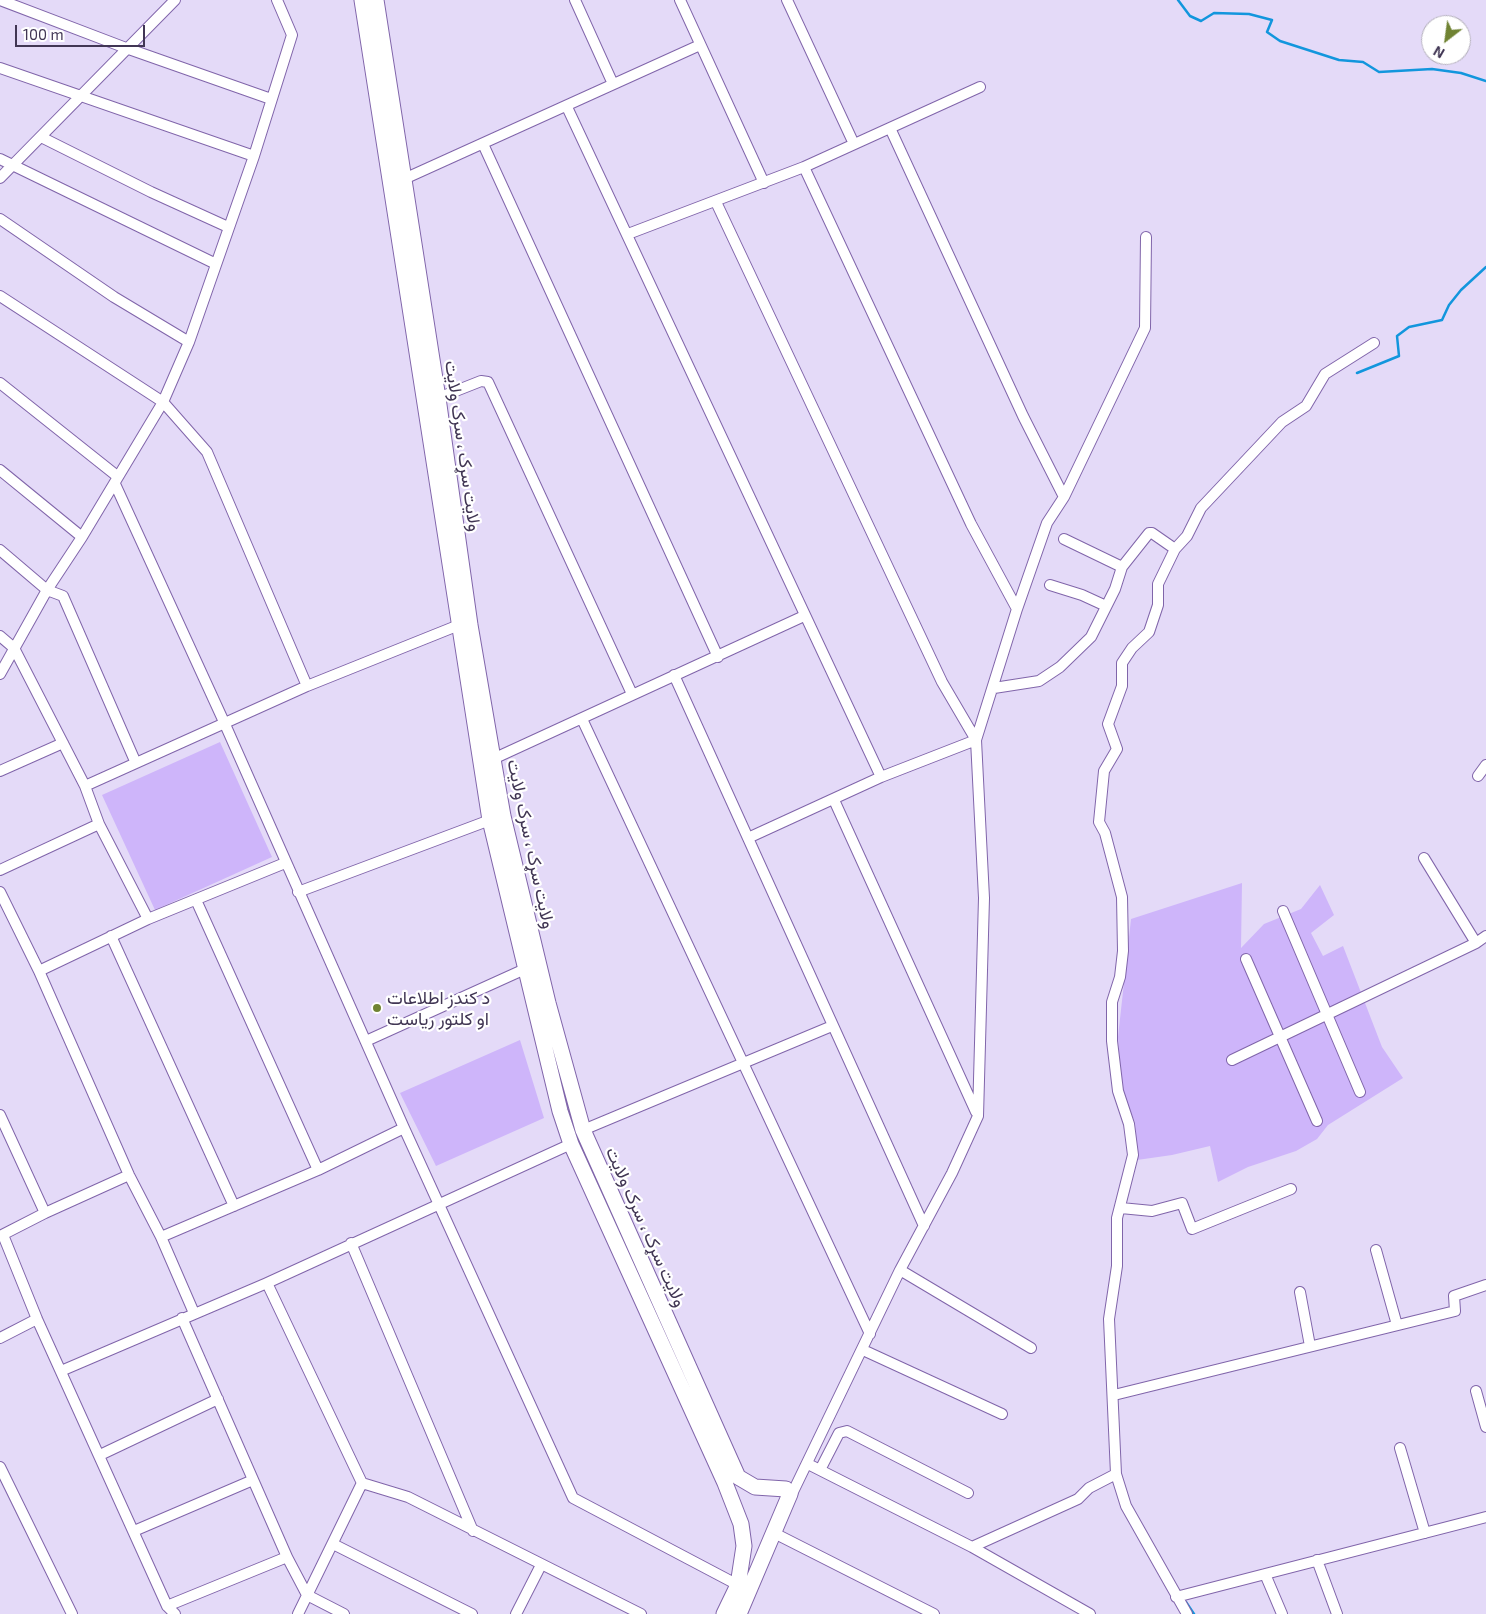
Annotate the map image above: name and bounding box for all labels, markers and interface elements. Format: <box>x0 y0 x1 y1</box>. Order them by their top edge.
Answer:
scale bar <box>18 15 148 47</box>
north arrow <box>1421 15 1471 65</box>
text: 100 m <box>23 25 64 43</box>
text: N <box>1430 43 1447 62</box>
street label: ولایت سړک ، سرک ولایت <box>440 359 486 533</box>
street label: ولایت سړک ، سرک ولایت <box>502 757 560 931</box>
place label: د کندز اطلاعات او کلتور ریاست <box>387 987 490 1030</box>
marker: د کندز اطلاعات او کلتور ریاست <box>371 1002 383 1014</box>
street label: ولایت سړک ، سرک ولایت <box>601 1144 691 1310</box>

